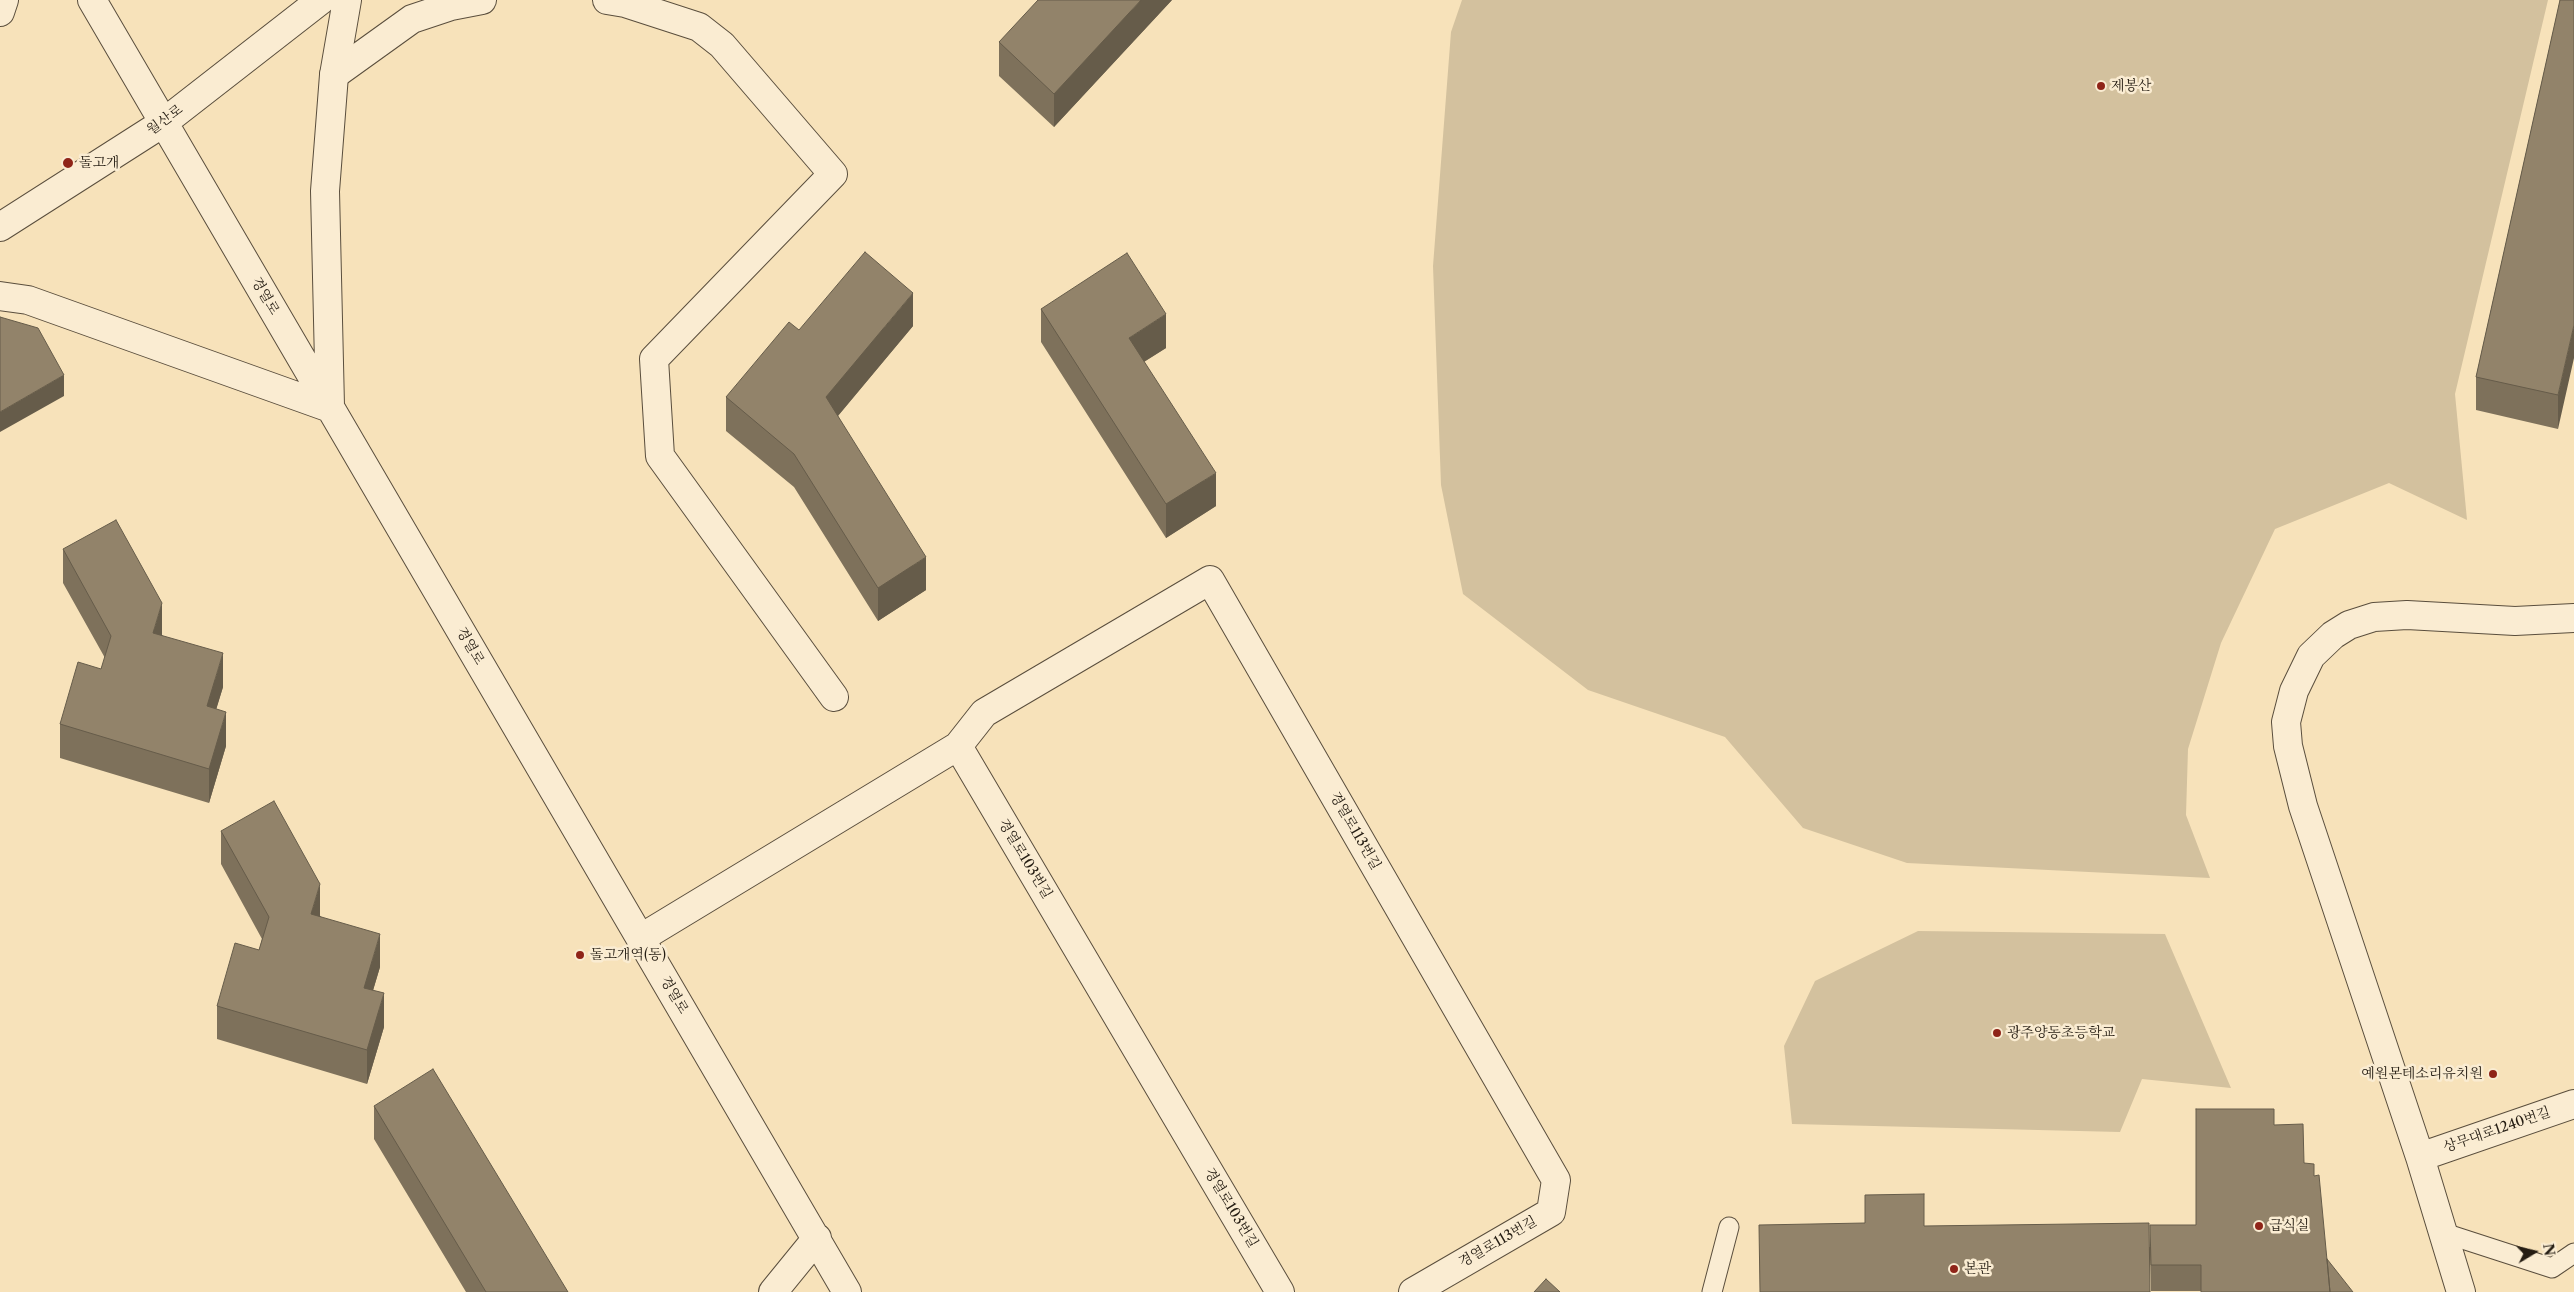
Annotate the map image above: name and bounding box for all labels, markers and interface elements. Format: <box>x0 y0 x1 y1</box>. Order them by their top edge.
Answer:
place label: 제봉산 <box>2111 78 2152 94</box>
marker: 제봉산 <box>2095 80 2107 92</box>
street label: 월산로 <box>144 101 186 139</box>
place label: 돌고개 <box>79 155 120 171</box>
marker: 돌고개 <box>61 156 75 170</box>
street label: 경열로 <box>248 274 282 318</box>
street label: 경열로 <box>453 624 487 668</box>
street label: 경열로113번길 <box>1326 789 1384 873</box>
street label: 경열로103번길 <box>995 816 1055 902</box>
place label: 돌고개역(동) <box>590 947 666 963</box>
marker: 돌고개역(동) <box>574 949 586 961</box>
street label: 경열로 <box>657 973 691 1017</box>
place label: 광주양동초등학교 <box>2007 1025 2115 1041</box>
marker: 광주양동초등학교 <box>1991 1027 2003 1039</box>
place label: 예원몬테소리유치원 <box>2361 1066 2483 1082</box>
marker: 예원몬테소리유치원 <box>2487 1068 2499 1080</box>
street label: 상무대로1240번길 <box>2441 1104 2553 1156</box>
street label: 경열로103번길 <box>1201 1165 1261 1251</box>
street label: 경열로113번길 <box>1456 1213 1540 1271</box>
place label: 급식실 <box>2269 1218 2310 1234</box>
marker: 급식실 <box>2253 1220 2265 1232</box>
north arrow <box>2509 1227 2559 1277</box>
text: N <box>2539 1242 2559 1257</box>
place label: 본관 <box>1964 1261 1991 1277</box>
marker: 본관 <box>1948 1263 1960 1275</box>

